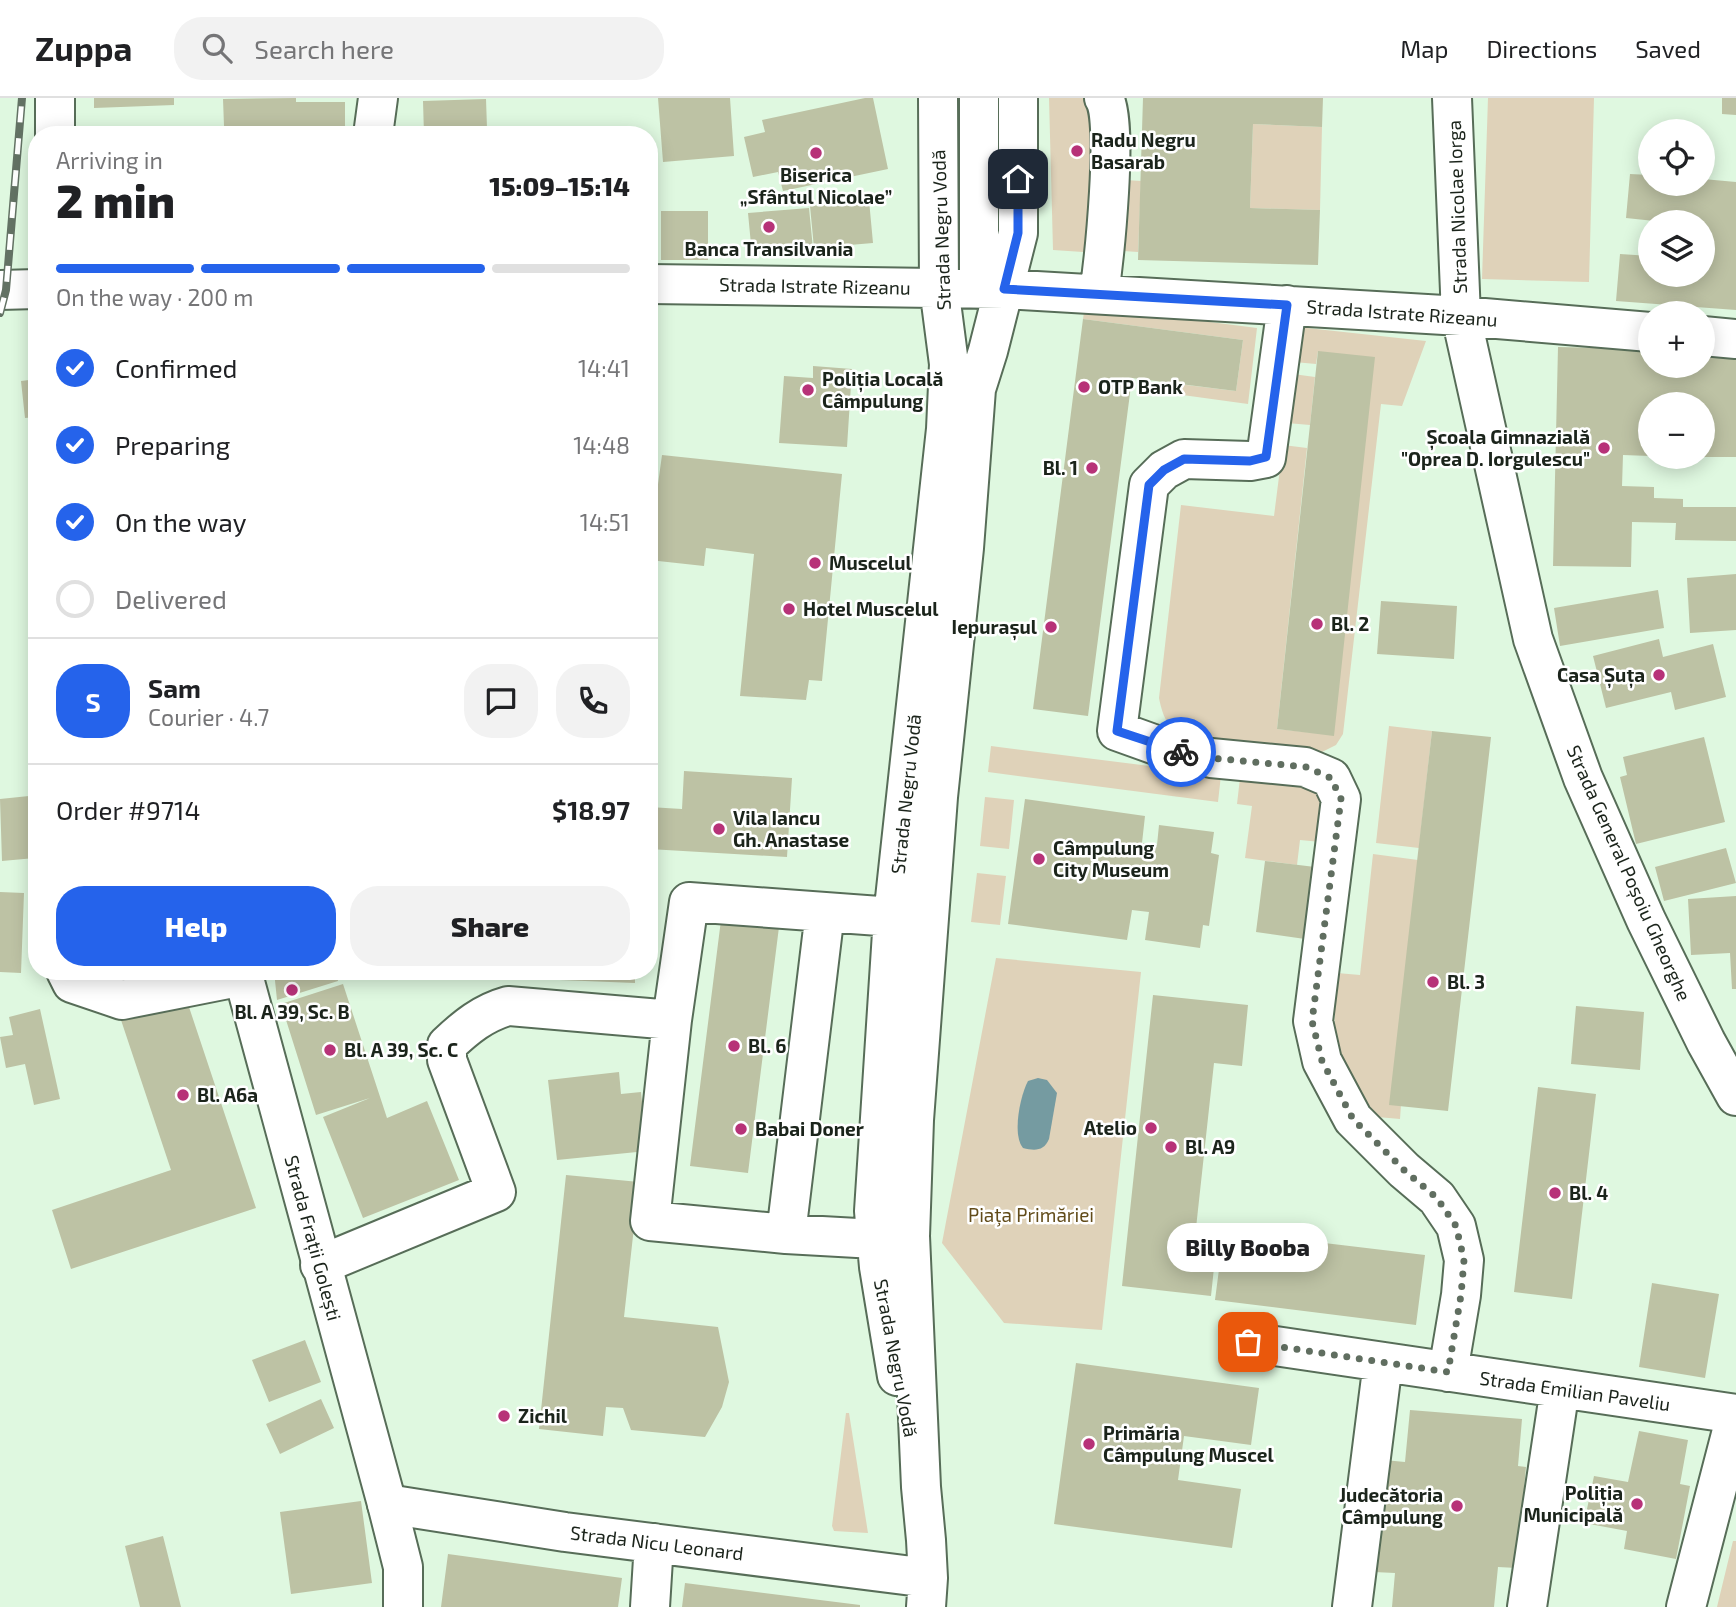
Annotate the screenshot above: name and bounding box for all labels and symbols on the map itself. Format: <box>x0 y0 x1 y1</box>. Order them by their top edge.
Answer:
street label: Strada Nicolae Iorga <box>1442 120 1471 294</box>
place label: Radu Negru Basarab <box>1091 128 1196 173</box>
marker: Radu Negru Basarab <box>1069 143 1085 159</box>
marker: Biserica „Sfântul Nicolae” <box>808 145 824 161</box>
street label: Strada Negru Vodă <box>926 149 955 311</box>
pin <box>988 149 1048 209</box>
place label: Biserica „Sfântul Nicolae” <box>740 163 892 208</box>
marker: Banca Transilvania <box>761 219 777 235</box>
place label: Banca Transilvania <box>685 237 853 260</box>
street label: Strada Istrate Rizeanu <box>719 272 911 299</box>
street label: Strada Istrate Rizeanu <box>1306 294 1498 331</box>
place label: Poliția Locală Câmpulung <box>822 367 943 412</box>
place label: OTP Bank <box>1098 375 1183 398</box>
marker: OTP Bank <box>1076 379 1092 395</box>
marker: Poliția Locală Câmpulung <box>800 382 816 398</box>
place label: Școala Gimnazială "Oprea D. Iorgulescu" <box>1401 425 1590 470</box>
marker: Școala Gimnazială "Oprea D. Iorgulescu" <box>1596 440 1612 456</box>
place label: Bl. 1 <box>1043 456 1078 479</box>
marker: Bl. 1 <box>1084 460 1100 476</box>
place label: Muscelul <box>829 551 913 574</box>
marker: Muscelul <box>807 555 823 571</box>
place label: Hotel Muscelul <box>803 597 939 620</box>
marker: Hotel Muscelul <box>781 601 797 617</box>
place label: Bl. 2 <box>1331 612 1369 635</box>
place label: Iepurașul <box>952 615 1038 641</box>
marker: Bl. 2 <box>1309 616 1325 632</box>
marker: Iepurașul <box>1043 619 1059 635</box>
place label: Casa Șuța <box>1557 663 1645 689</box>
marker: Casa Șuța <box>1651 667 1667 683</box>
street label: Strada Negru Vodă <box>886 713 925 875</box>
courier <box>1146 717 1216 787</box>
street label: Strada General Poșoiu Gheorghe <box>1561 741 1696 1005</box>
place label: Vila Iancu Gh. Anastase <box>733 806 849 851</box>
marker: Vila Iancu Gh. Anastase <box>711 821 727 837</box>
place label: Câmpulung City Museum <box>1053 836 1169 882</box>
marker: Câmpulung City Museum <box>1031 851 1047 867</box>
place label: Bl. 3 <box>1447 970 1485 993</box>
marker: Bl. 3 <box>1425 974 1441 990</box>
marker: Bl. A 39, Sc. B <box>284 982 300 998</box>
place label: Bl. A 39, Sc. B <box>234 1000 350 1023</box>
place label: Bl. 6 <box>748 1034 786 1057</box>
place label: Bl. A 39, Sc. C <box>344 1038 458 1061</box>
marker: Bl. 6 <box>726 1038 742 1054</box>
marker: Bl. A 39, Sc. C <box>322 1042 338 1058</box>
place label: Bl. A6a <box>197 1083 258 1106</box>
marker: Bl. A6a <box>175 1087 191 1103</box>
place label: Atelio <box>1084 1116 1137 1139</box>
place label: Babai Doner <box>755 1117 864 1140</box>
marker: Atelio <box>1143 1120 1159 1136</box>
marker: Babai Doner <box>733 1121 749 1137</box>
place label: Bl. A9 <box>1185 1135 1235 1158</box>
marker: Bl. A9 <box>1163 1139 1179 1155</box>
street label: Strada Frații Golești <box>278 1153 347 1324</box>
place label: Bl. 4 <box>1569 1181 1608 1204</box>
marker: Bl. 4 <box>1547 1185 1563 1201</box>
park label: Piaţa Primăriei <box>968 1203 1094 1227</box>
callout: Billy Booba <box>1168 1223 1328 1272</box>
street label: Strada Negru Vodă <box>870 1277 923 1439</box>
pin <box>1218 1312 1278 1372</box>
street label: Strada Emilian Paveliu <box>1478 1366 1672 1415</box>
place label: Zichil <box>518 1404 568 1427</box>
marker: Zichil <box>496 1408 512 1424</box>
place label: Primăria Câmpulung Muscel <box>1103 1421 1274 1466</box>
marker: Primăria Câmpulung Muscel <box>1081 1436 1097 1452</box>
place label: Poliția Municipală <box>1523 1481 1623 1526</box>
place label: Judecătoria Câmpulung <box>1339 1483 1443 1528</box>
marker: Poliția Municipală <box>1629 1496 1645 1512</box>
marker: Judecătoria Câmpulung <box>1449 1498 1465 1514</box>
street label: Strada Nicu Leonard <box>569 1520 745 1565</box>

